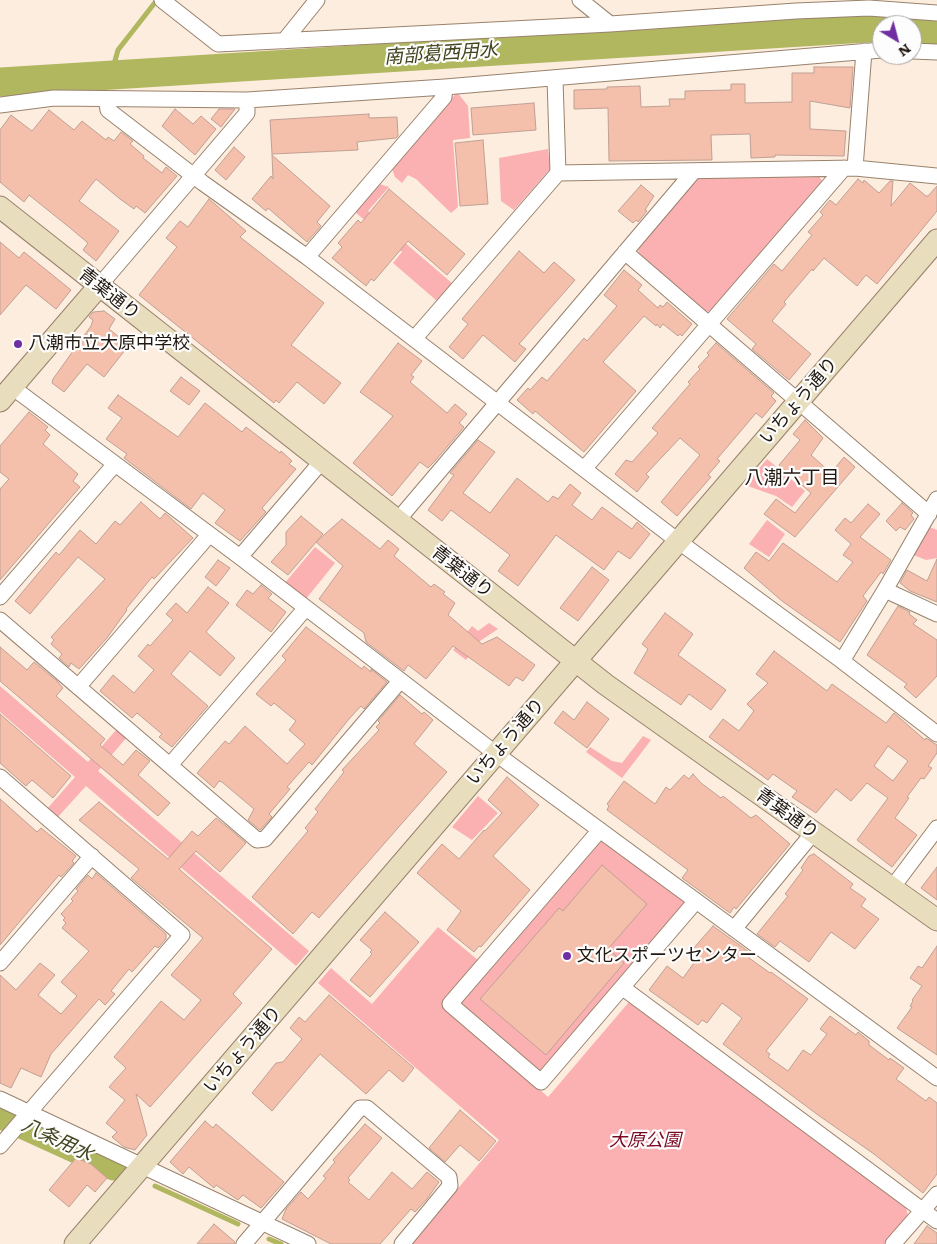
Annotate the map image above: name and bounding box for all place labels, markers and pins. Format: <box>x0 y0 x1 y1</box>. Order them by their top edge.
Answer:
place label: 八潮市立大原中学校 <box>28 333 190 355</box>
marker: 八潮市立大原中学校 <box>12 338 24 350</box>
place label: 文化スポーツセンター <box>577 945 757 967</box>
marker: 文化スポーツセンター <box>561 950 573 962</box>

